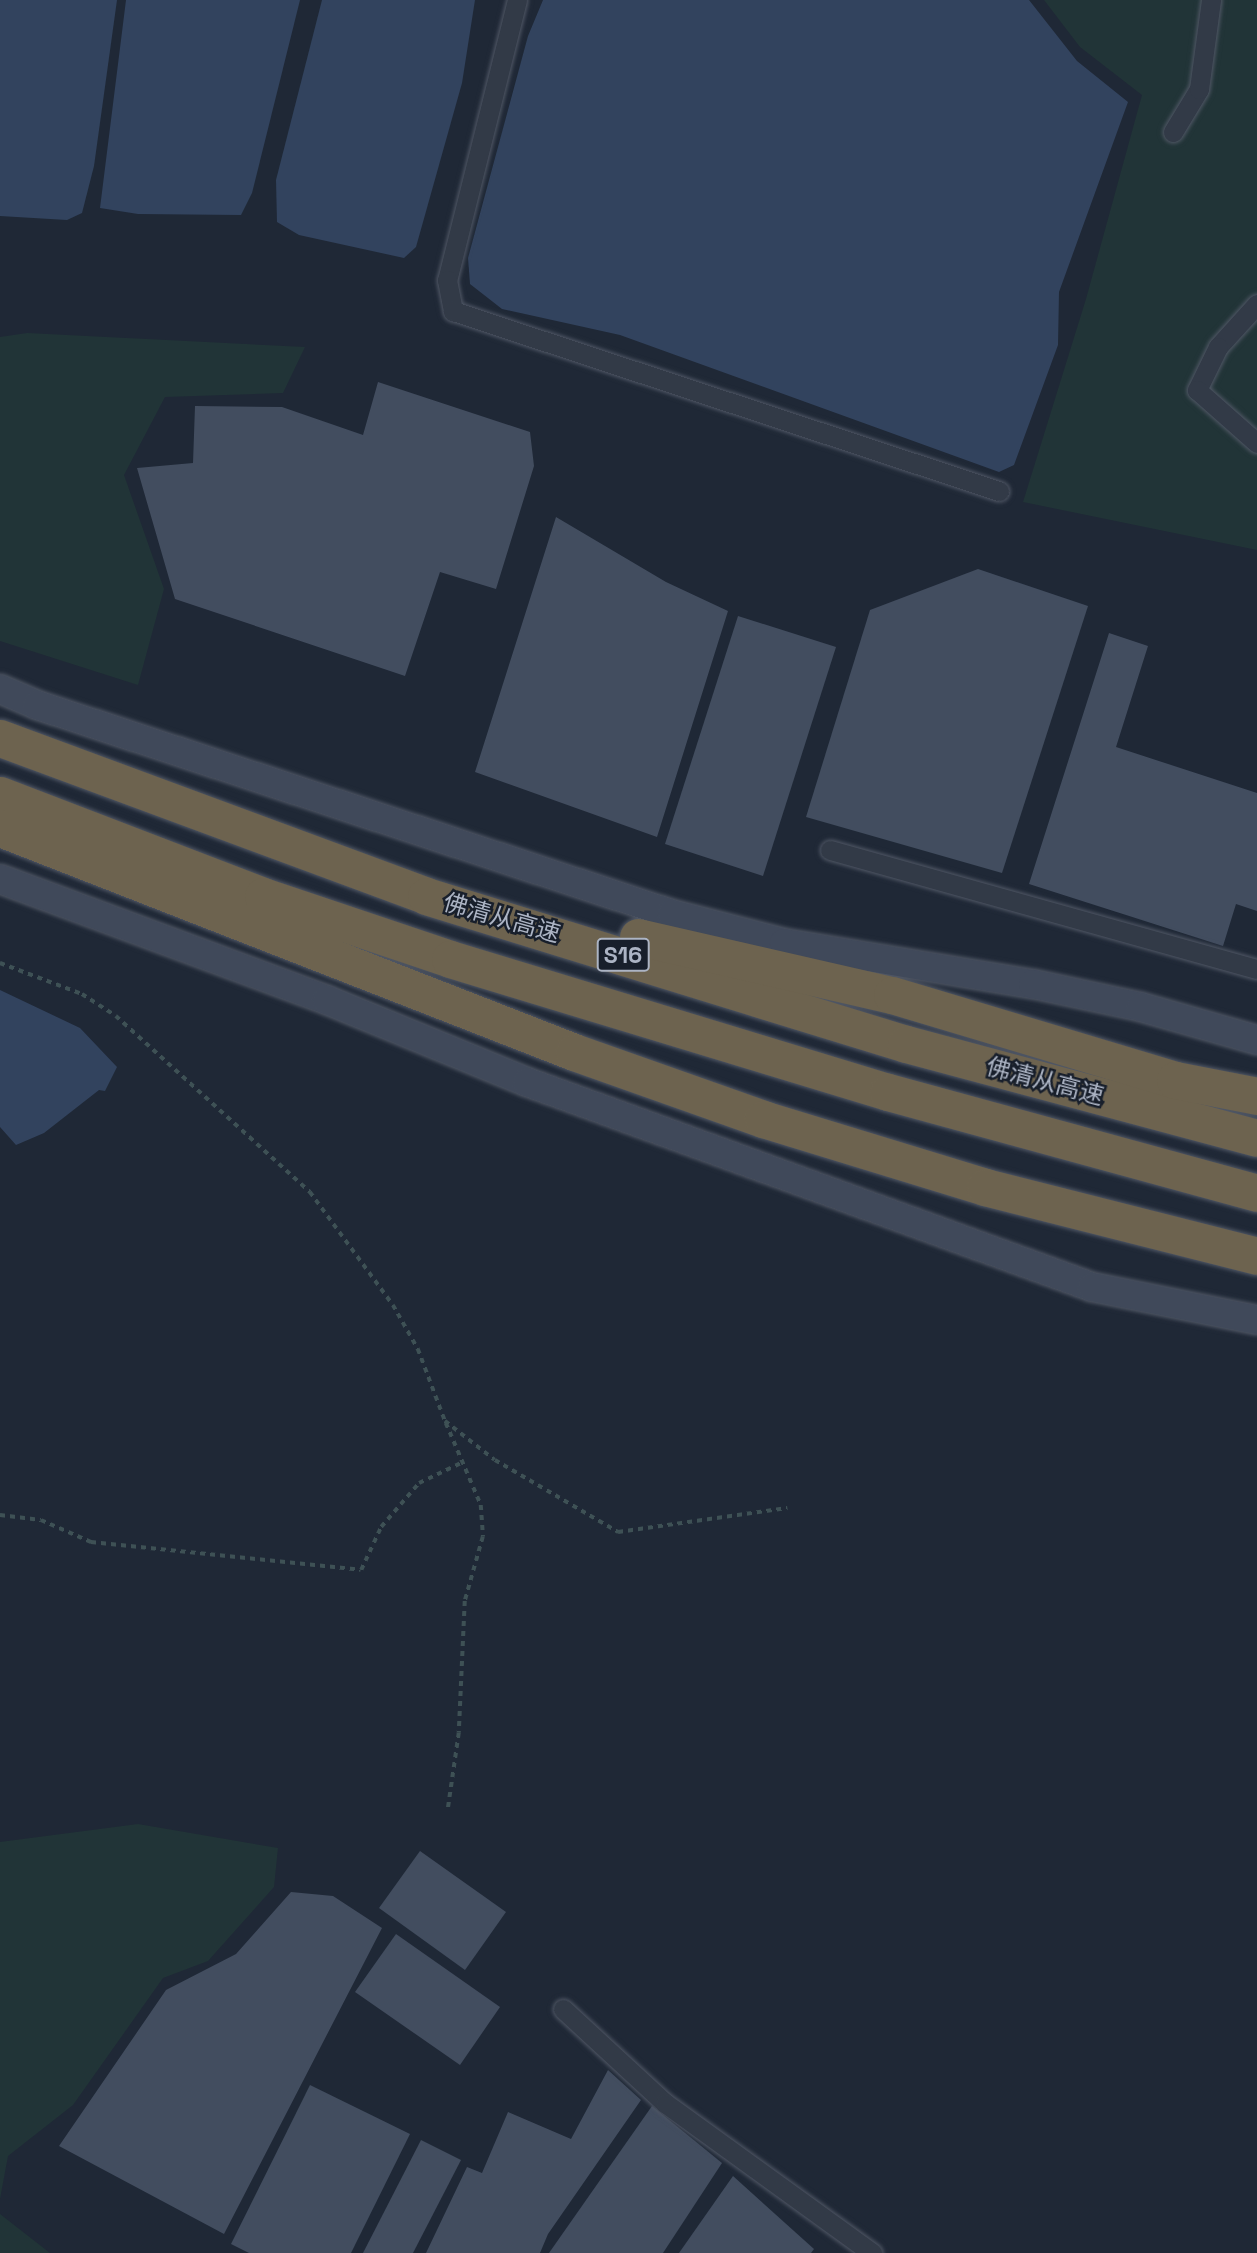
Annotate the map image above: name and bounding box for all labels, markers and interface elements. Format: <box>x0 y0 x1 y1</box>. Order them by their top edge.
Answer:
street label: 佛清从高速 <box>440 888 564 948</box>
road number: S16 <box>595 936 651 974</box>
street label: 佛清从高速 <box>983 1052 1107 1110</box>

